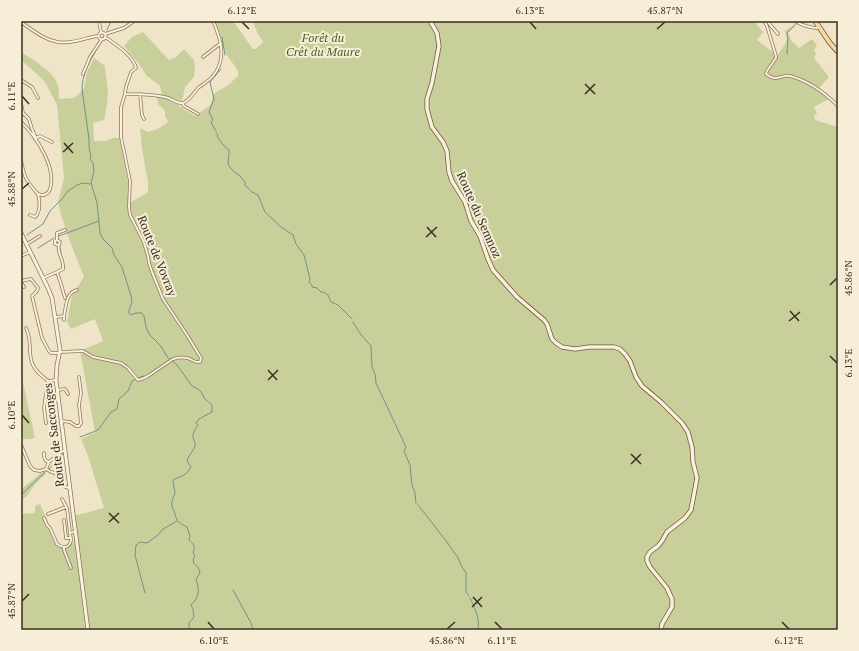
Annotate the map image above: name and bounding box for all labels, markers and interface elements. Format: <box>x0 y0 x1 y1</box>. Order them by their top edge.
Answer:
text: 6.12°E <box>228 4 257 17</box>
text: 6.13°E <box>516 4 545 17</box>
text: 45.87°N <box>647 4 684 17</box>
park label: Forêt du Crêt du Maure <box>286 30 360 59</box>
text: 6.11°E <box>5 81 18 110</box>
street label: Route du Semnoz <box>454 169 505 261</box>
text: 45.88°N <box>5 170 18 207</box>
street label: Route de Vovray <box>134 213 181 299</box>
text: 45.86°N <box>842 259 855 296</box>
text: 6.13°E <box>842 348 855 377</box>
street label: Route de Sacconges <box>40 382 67 488</box>
text: 6.10°E <box>5 400 18 429</box>
text: 45.87°N <box>5 582 18 619</box>
text: 6.10°E <box>200 634 229 647</box>
text: 45.86°N <box>429 634 466 647</box>
text: 6.11°E <box>488 634 517 647</box>
text: 6.12°E <box>775 634 804 647</box>

